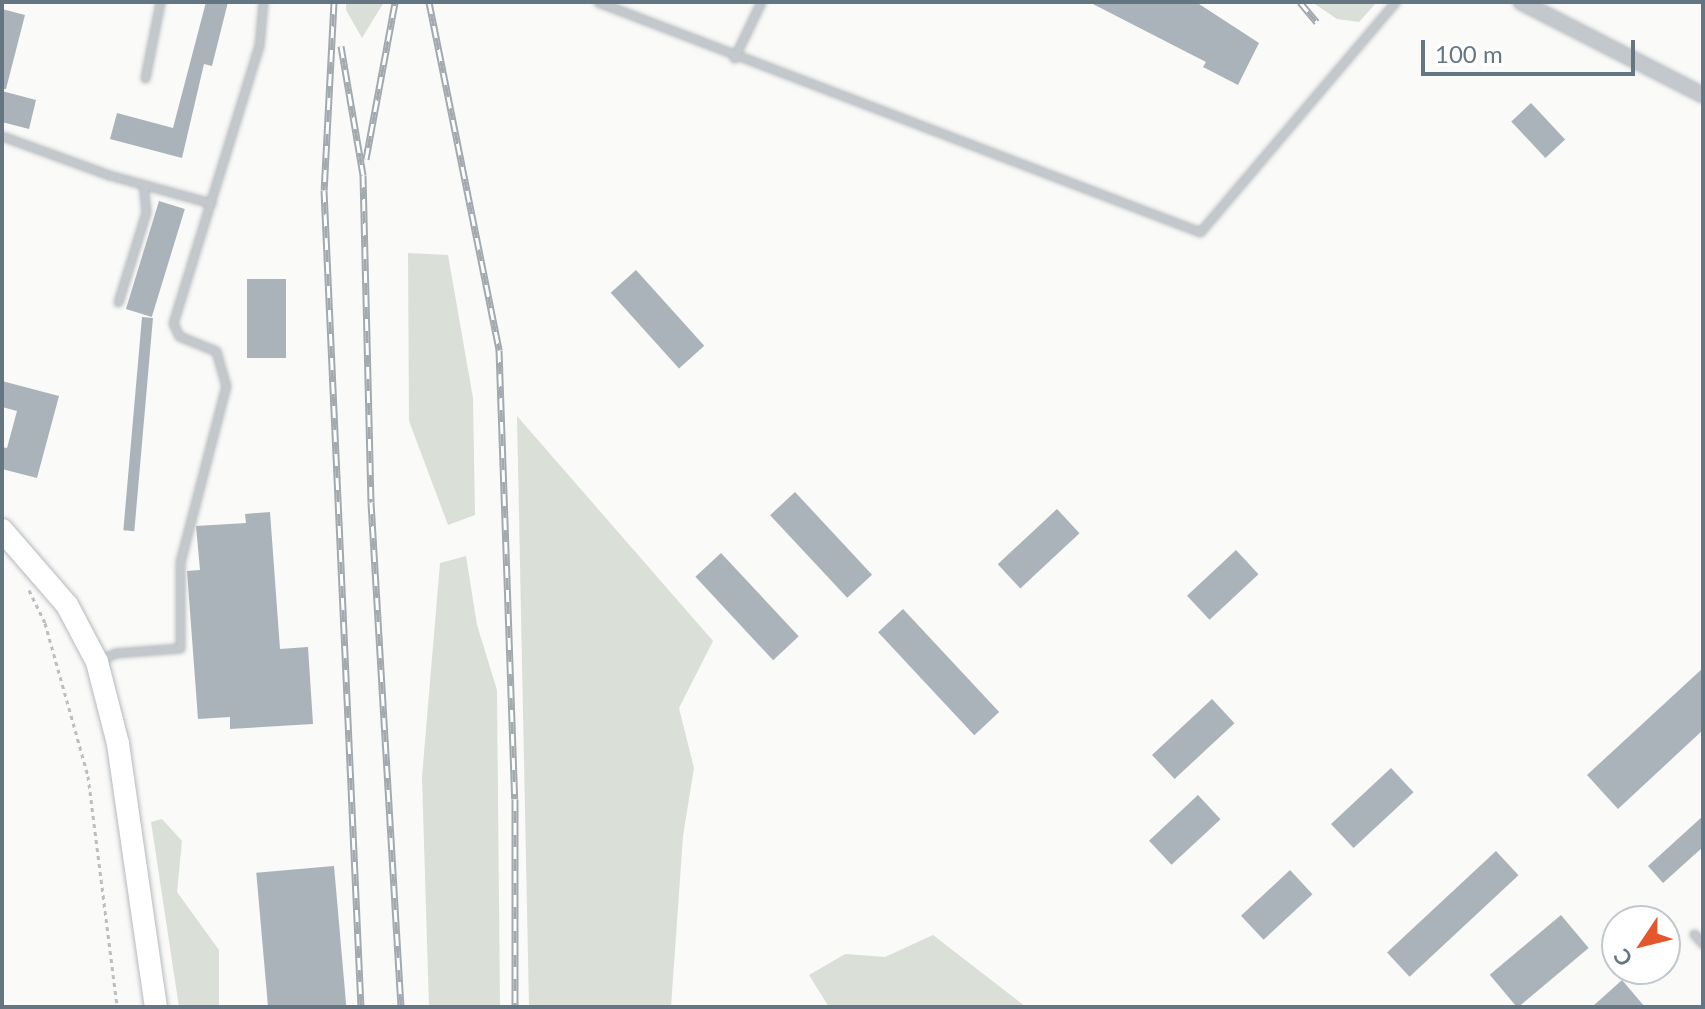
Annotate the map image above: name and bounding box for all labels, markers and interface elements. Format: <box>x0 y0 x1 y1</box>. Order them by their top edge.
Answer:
scale bar <box>1425 24 1639 74</box>
text: 100 m <box>1435 39 1503 68</box>
north arrow <box>1601 905 1681 985</box>
text: С <box>1607 944 1638 972</box>

